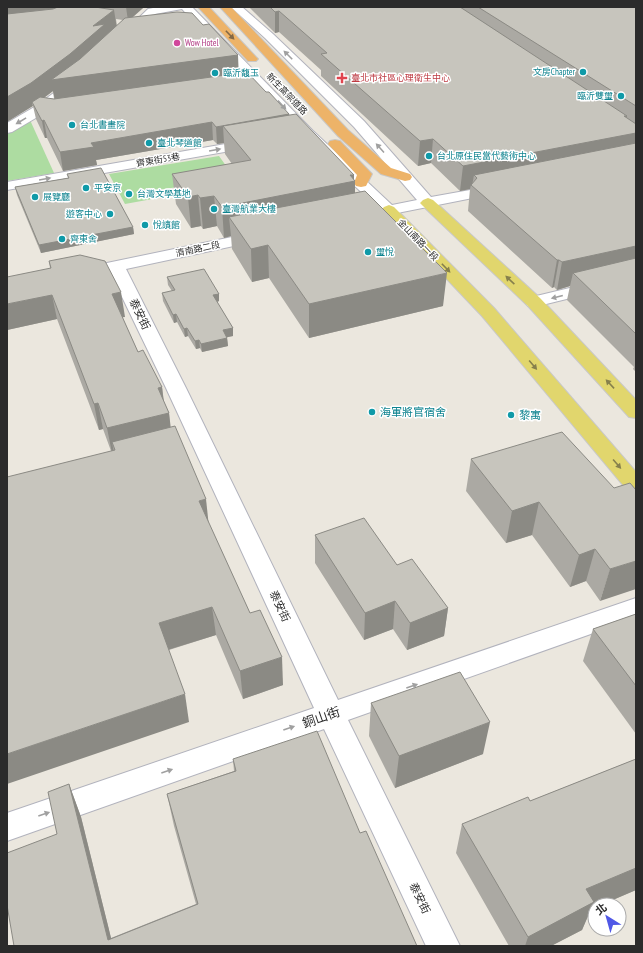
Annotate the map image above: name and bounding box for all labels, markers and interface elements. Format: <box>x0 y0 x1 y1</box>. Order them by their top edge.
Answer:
one-way arrow <box>225 30 235 40</box>
place label: Wow Hotel <box>185 37 219 48</box>
marker: Wow Hotel <box>172 38 182 48</box>
one-way arrow <box>283 50 293 60</box>
place label: 文房Chapter <box>533 66 576 77</box>
place label: 臨沂馥玉 <box>223 67 259 78</box>
marker: 文房Chapter <box>578 67 588 77</box>
marker: 臨沂馥玉 <box>210 68 220 78</box>
street label: 新生高架道路 <box>265 70 310 117</box>
marker: 臺北市社區心理衛生中心 <box>336 72 348 84</box>
place label: 臺北市社區心理衛生中心 <box>351 72 450 83</box>
place label: 臨沂雙璽 <box>577 90 613 101</box>
marker: 臨沂雙璽 <box>616 91 626 101</box>
one-way arrow <box>277 100 286 111</box>
one-way arrow <box>16 117 26 125</box>
place label: 台北書畫院 <box>80 119 125 130</box>
marker: 台北書畫院 <box>67 120 77 130</box>
place label: 臺北琴道館 <box>157 137 202 148</box>
marker: 臺北琴道館 <box>144 138 154 148</box>
one-way arrow <box>375 143 384 153</box>
one-way arrow <box>209 147 221 153</box>
street label: 齊東街53巷 <box>135 150 181 169</box>
place label: 台北原住民當代藝術中心 <box>437 150 536 161</box>
marker: 台北原住民當代藝術中心 <box>424 151 434 161</box>
one-way arrow <box>39 176 52 182</box>
place label: 平安京 <box>94 182 121 193</box>
marker: 平安京 <box>81 183 91 193</box>
place label: 台灣文學基地 <box>137 188 191 199</box>
marker: 台灣文學基地 <box>124 189 134 199</box>
place label: 展覽廳 <box>43 191 70 202</box>
marker: 展覽廳 <box>30 192 40 202</box>
place label: 臺灣航業大樓 <box>222 203 276 214</box>
marker: 臺灣航業大樓 <box>209 204 219 214</box>
place label: 遊客中心 <box>66 208 102 219</box>
marker: 遊客中心 <box>105 209 115 219</box>
street label: 金山南路一段 <box>396 216 441 263</box>
place label: 悅讀館 <box>153 219 180 230</box>
marker: 悅讀館 <box>140 220 150 230</box>
place label: 齊東舍 <box>70 233 97 244</box>
marker: 齊東舍 <box>57 234 67 244</box>
street label: 濟南路二段 <box>175 238 221 259</box>
place label: 璽悅 <box>376 246 394 257</box>
marker: 璽悅 <box>363 247 373 257</box>
one-way arrow <box>441 263 451 273</box>
one-way arrow <box>505 275 515 284</box>
one-way arrow <box>551 294 563 300</box>
street label: 泰安街 <box>126 296 154 332</box>
one-way arrow <box>528 360 537 370</box>
one-way arrow <box>605 379 614 389</box>
place label: 海軍將官宿舍 <box>380 405 446 419</box>
marker: 海軍將官宿舍 <box>367 407 377 417</box>
place label: 黎寓 <box>519 408 541 422</box>
marker: 黎寓 <box>506 410 516 420</box>
one-way arrow <box>613 458 622 469</box>
street label: 泰安街 <box>267 588 293 624</box>
one-way arrow <box>406 683 418 689</box>
street label: 銅山街 <box>300 703 342 732</box>
one-way arrow <box>284 725 296 731</box>
one-way arrow <box>161 768 173 774</box>
one-way arrow <box>38 811 50 817</box>
street label: 泰安街 <box>406 880 434 916</box>
north arrow <box>587 897 627 937</box>
text: 北 <box>592 900 610 918</box>

